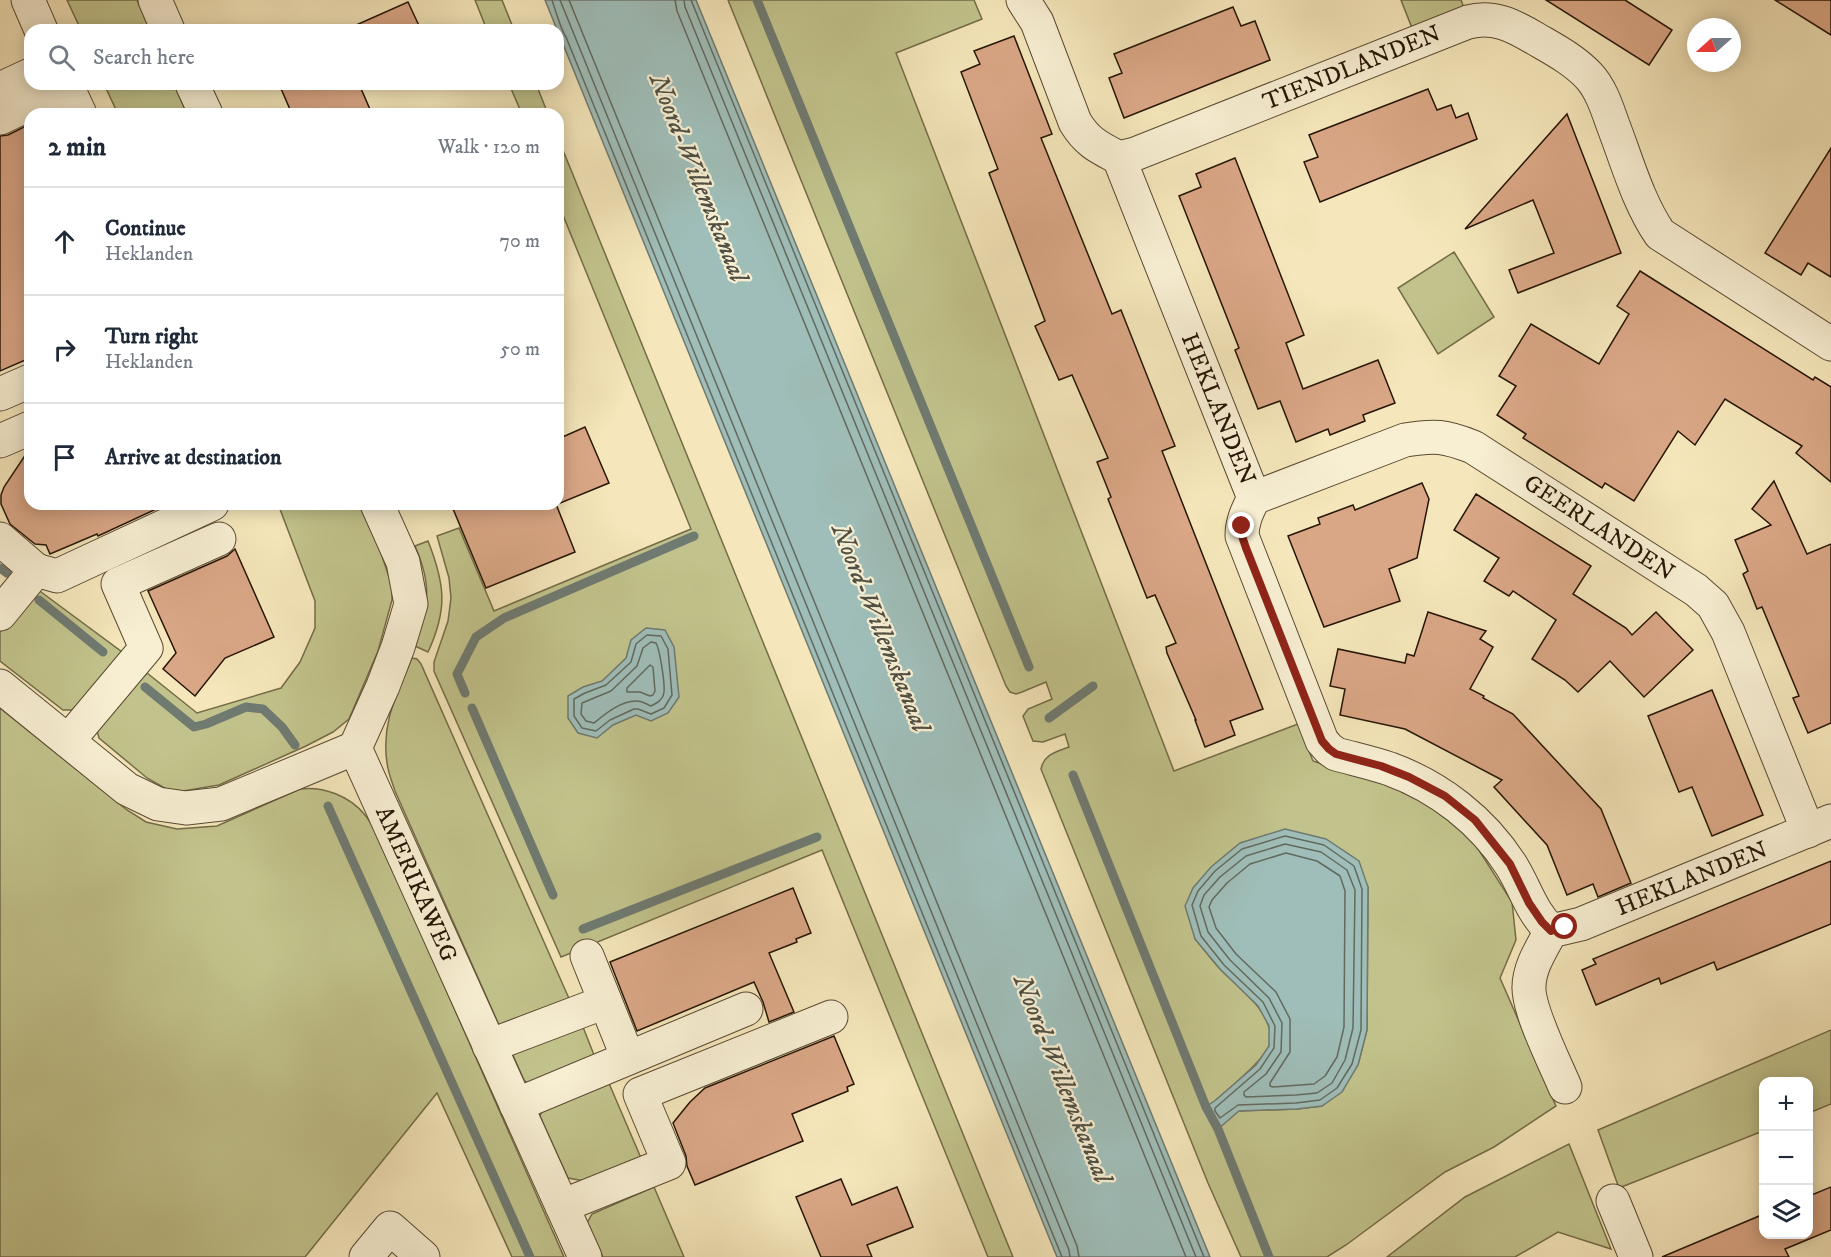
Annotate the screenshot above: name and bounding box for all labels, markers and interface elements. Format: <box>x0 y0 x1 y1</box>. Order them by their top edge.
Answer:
north arrow <box>1687 18 1741 72</box>
street label: TIENDLANDEN <box>1259 19 1445 117</box>
search box <box>24 24 564 90</box>
icon: search <box>45 41 78 74</box>
text: Search here <box>93 44 195 71</box>
water label: Noord-Willemskanaal <box>640 67 756 290</box>
text: 2 min <box>48 131 106 164</box>
text: Walk · 120 m <box>438 135 540 160</box>
text: Continue <box>105 215 186 242</box>
icon: ahead <box>48 225 81 258</box>
text: 70 m <box>499 229 540 254</box>
text: Heklanden <box>105 242 193 267</box>
text: Turn right <box>105 323 198 350</box>
street label: HEKLANDEN <box>1174 329 1262 489</box>
icon: right <box>48 333 81 366</box>
text: 50 m <box>500 337 540 362</box>
text: Heklanden <box>105 350 193 375</box>
icon: arrive <box>48 441 81 474</box>
text: Arrive at destination <box>105 444 282 471</box>
street label: GEERLANDEN <box>1518 468 1680 588</box>
route end <box>1228 512 1254 538</box>
water label: Noord-Willemskanaal <box>822 517 938 740</box>
street label: AMERIKAWEG <box>368 801 464 967</box>
street label: HEKLANDEN <box>1612 835 1772 923</box>
route start <box>1551 913 1577 939</box>
water label: Noord-Willemskanaal <box>1004 968 1120 1191</box>
map controls <box>1759 1077 1813 1239</box>
button: + <box>1759 1077 1813 1131</box>
button: − <box>1759 1131 1813 1185</box>
button: layers <box>1759 1185 1813 1239</box>

